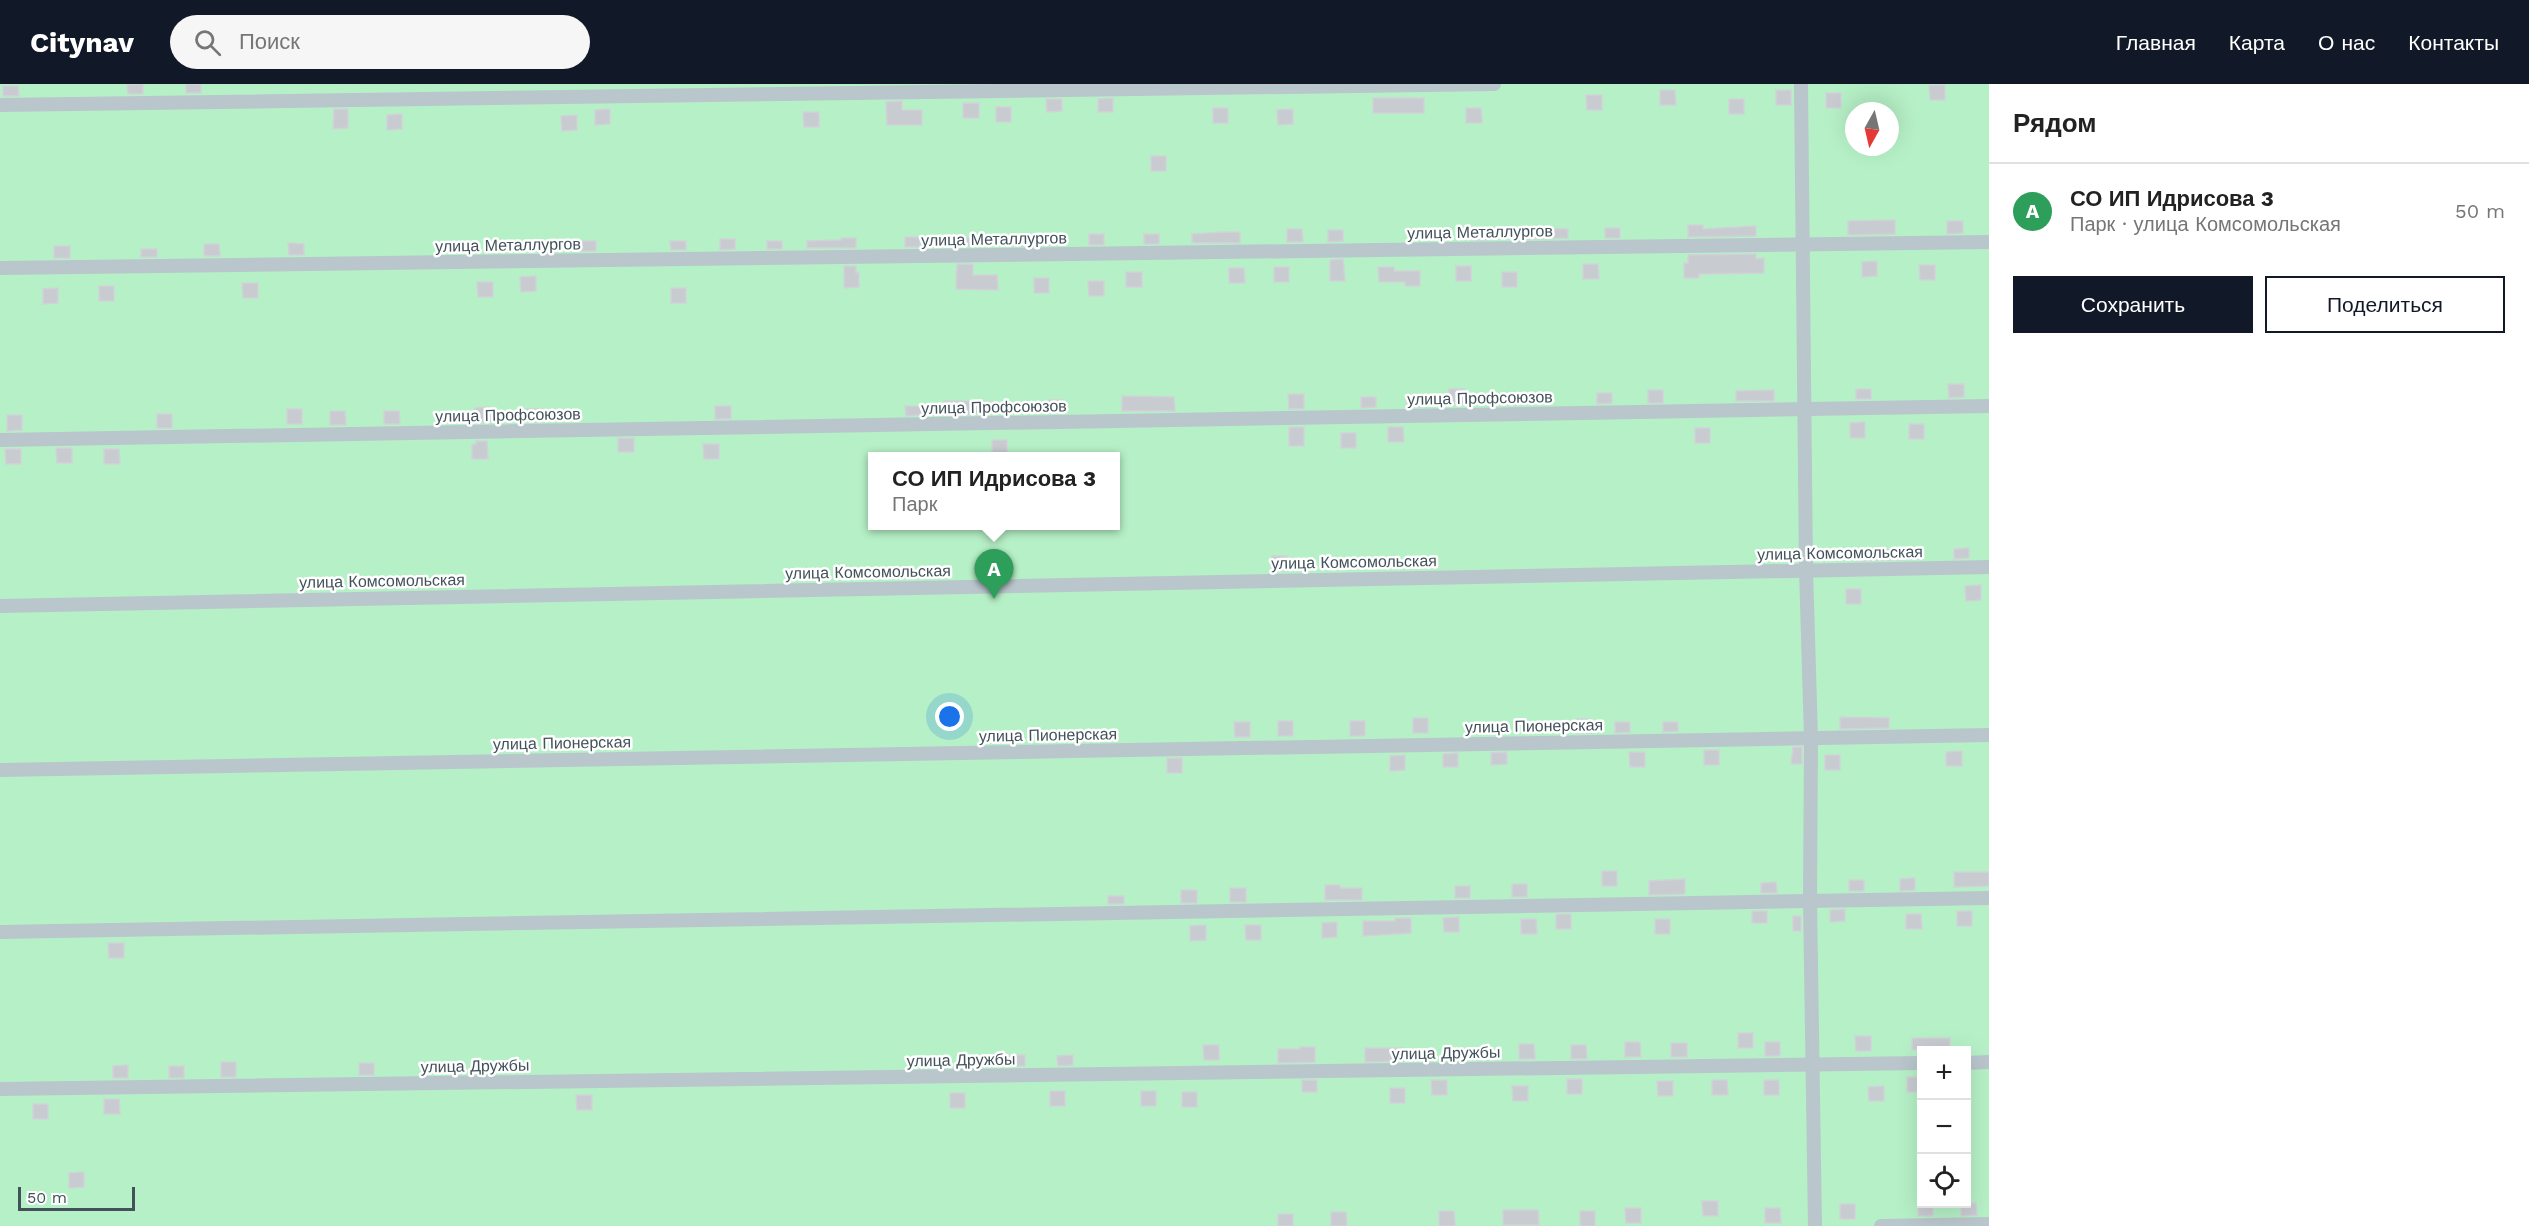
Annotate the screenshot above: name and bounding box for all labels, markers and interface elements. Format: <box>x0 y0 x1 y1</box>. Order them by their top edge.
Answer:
search box <box>170 15 590 69</box>
text: Citynav <box>30 26 134 59</box>
icon: search <box>191 26 224 59</box>
text: Поиск <box>239 29 300 54</box>
text: Главная <box>2116 30 2196 55</box>
text: Карта <box>2229 30 2285 55</box>
text: О нас <box>2318 30 2375 55</box>
text: Контакты <box>2408 30 2499 55</box>
north arrow <box>1845 102 1899 156</box>
text: Рядом <box>2013 108 2096 138</box>
text: СО ИП Идрисова 3 <box>2070 186 2274 211</box>
text: A <box>2026 199 2039 223</box>
text: 50 m <box>2455 199 2505 223</box>
text: Парк · улица Комсомольская <box>2070 212 2341 236</box>
street label: улица Металлургов <box>1407 221 1553 243</box>
street label: улица Металлургов <box>921 228 1067 250</box>
street label: улица Металлургов <box>435 234 581 256</box>
button: Сохранить <box>2013 276 2253 333</box>
button: Поделиться <box>2265 276 2505 333</box>
street label: улица Профсоюзов <box>1407 387 1553 409</box>
street label: улица Профсоюзов <box>921 396 1067 418</box>
street label: улица Профсоюзов <box>435 404 581 426</box>
popup <box>868 452 1120 530</box>
text: СО ИП Идрисова 3 <box>892 466 1096 491</box>
text: Парк <box>892 492 937 516</box>
street label: улица Комсомольская <box>1757 542 1923 564</box>
pin: A <box>974 550 1014 599</box>
street label: улица Комсомольская <box>1271 551 1437 573</box>
street label: улица Комсомольская <box>785 561 951 583</box>
street label: улица Комсомольская <box>299 570 465 592</box>
your location <box>935 702 964 731</box>
street label: улица Пионерская <box>1465 715 1603 737</box>
street label: улица Пионерская <box>979 724 1117 746</box>
street label: улица Пионерская <box>493 732 631 754</box>
street label: улица Дружбы <box>1391 1043 1501 1063</box>
map controls <box>1917 1046 1971 1208</box>
button: + <box>1917 1046 1971 1100</box>
street label: улица Дружбы <box>906 1050 1016 1070</box>
street label: улица Дружбы <box>420 1056 530 1076</box>
button: − <box>1917 1100 1971 1154</box>
button: locate <box>1917 1154 1971 1208</box>
scale bar <box>18 1184 135 1212</box>
text: 50 m <box>27 1188 67 1207</box>

